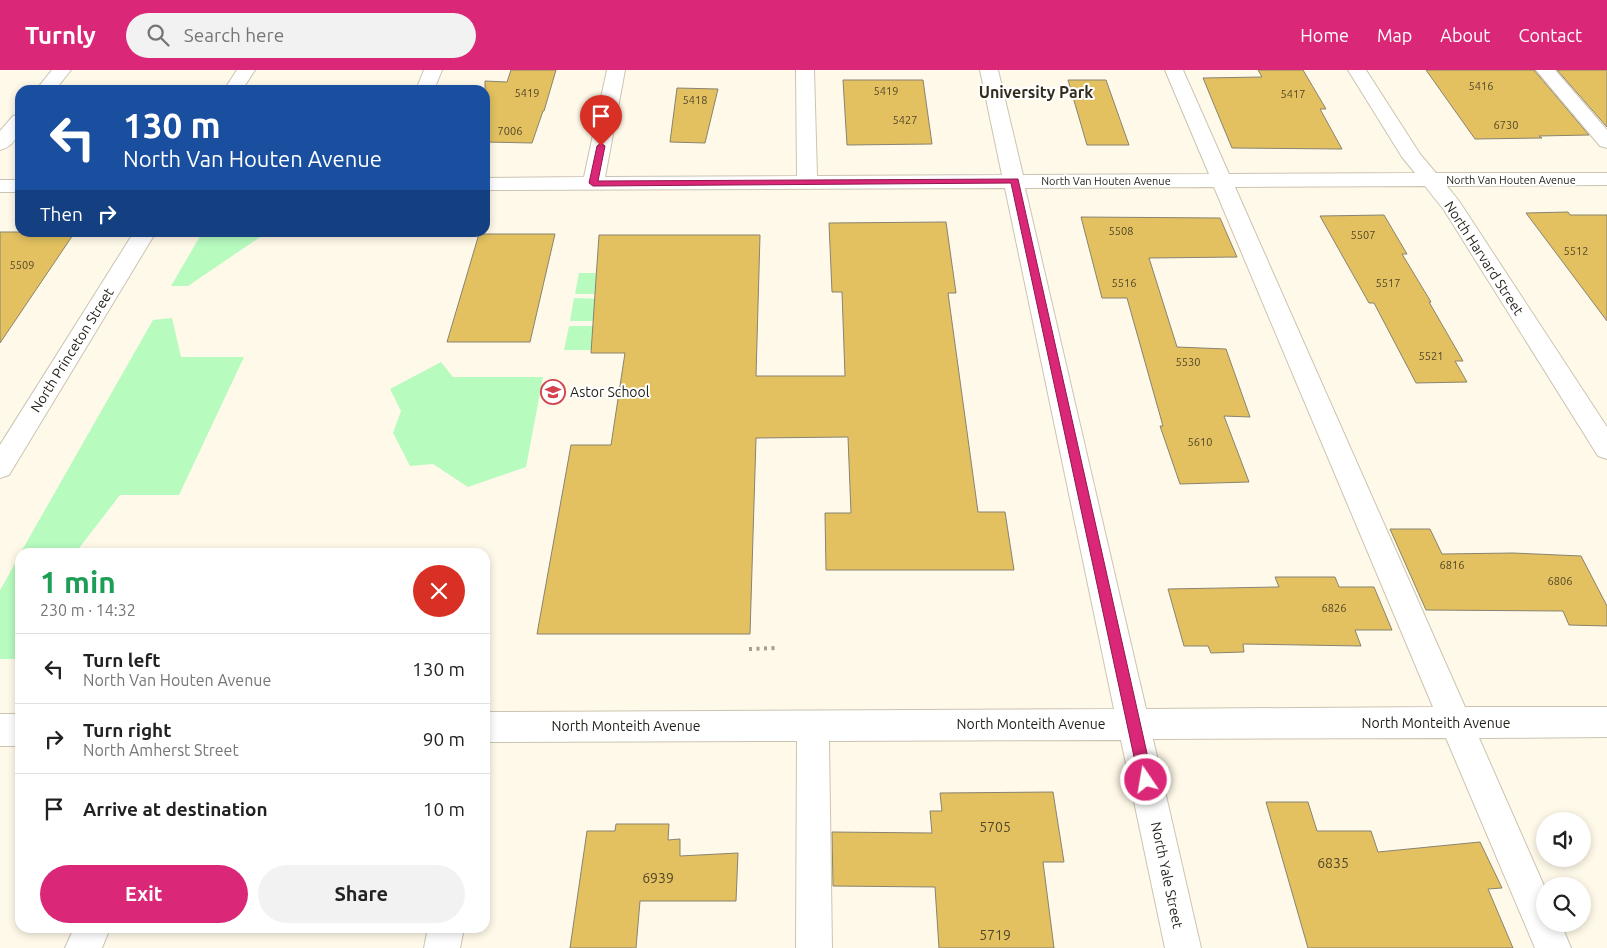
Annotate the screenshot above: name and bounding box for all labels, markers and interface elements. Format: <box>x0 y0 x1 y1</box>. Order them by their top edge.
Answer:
search box <box>126 13 476 58</box>
icon: search <box>144 21 172 49</box>
text: Turnly <box>25 22 96 49</box>
text: Search here <box>184 24 284 46</box>
text: Home <box>1300 25 1349 45</box>
text: Map <box>1377 25 1412 45</box>
text: About <box>1440 25 1490 45</box>
text: Contact <box>1518 25 1582 45</box>
house number: 5416 <box>1469 80 1493 92</box>
district label: University Park <box>979 83 1093 101</box>
house number: 5419 <box>874 85 898 97</box>
house number: 5419 <box>515 87 539 99</box>
house number: 5417 <box>1281 88 1305 100</box>
house number: 5418 <box>683 94 707 106</box>
pin <box>580 95 622 146</box>
icon: arrive <box>587 102 615 130</box>
icon: left <box>40 105 105 170</box>
text: 130 m <box>123 105 221 145</box>
house number: 5427 <box>893 114 917 126</box>
house number: 6730 <box>1494 119 1518 131</box>
house number: 7006 <box>498 125 522 137</box>
text: North Van Houten Avenue <box>123 146 382 171</box>
street label: North Van Houten Avenue <box>1446 174 1576 186</box>
street label: North Van Houten Avenue <box>1041 175 1171 187</box>
street label: North Harvard Street <box>1441 198 1527 318</box>
icon: right <box>93 200 121 228</box>
text: Then <box>40 203 83 225</box>
house number: 5508 <box>1109 225 1133 237</box>
house number: 5507 <box>1351 229 1375 241</box>
house number: 5512 <box>1564 245 1588 257</box>
house number: 5509 <box>10 259 34 271</box>
house number: 5516 <box>1112 277 1136 289</box>
house number: 5517 <box>1376 277 1400 289</box>
street label: North Princeton Street <box>27 285 117 415</box>
house number: 5521 <box>1419 350 1443 362</box>
house number: 5530 <box>1176 356 1200 368</box>
school or university icon: Astor School <box>540 379 566 405</box>
place label: Astor School <box>570 384 650 400</box>
house number: 5610 <box>1188 436 1212 448</box>
house number: 6816 <box>1440 559 1464 571</box>
text: 1 min <box>40 565 116 599</box>
button: close <box>413 565 465 617</box>
house number: 6806 <box>1548 575 1572 587</box>
text: 230 m · 14:32 <box>40 601 136 619</box>
house number: 6826 <box>1322 602 1346 614</box>
text: Turn left <box>83 649 161 671</box>
icon: left <box>40 655 68 683</box>
text: 130 m <box>412 658 465 680</box>
text: North Van Houten Avenue <box>83 671 271 689</box>
street label: North Monteith Avenue <box>1361 715 1511 731</box>
street label: North Monteith Avenue <box>956 716 1106 732</box>
street label: North Monteith Avenue <box>551 718 701 734</box>
text: Turn right <box>83 719 171 741</box>
icon: right <box>40 725 68 753</box>
text: 90 m <box>423 728 465 750</box>
text: North Amherst Street <box>83 741 239 759</box>
position arrow <box>1119 753 1171 805</box>
icon: arrive <box>40 795 68 823</box>
text: Arrive at destination <box>83 798 268 820</box>
text: 10 m <box>423 798 465 820</box>
map controls <box>1536 812 1591 932</box>
button: sound <box>1536 812 1591 867</box>
house number: 5705 <box>979 819 1011 835</box>
street label: North Yale Street <box>1148 820 1186 930</box>
house number: 6835 <box>1317 855 1349 871</box>
button: Exit <box>40 865 248 923</box>
button: Share <box>258 865 465 923</box>
house number: 6939 <box>642 870 674 886</box>
button: search <box>1536 877 1591 932</box>
house number: 5719 <box>979 927 1011 943</box>

